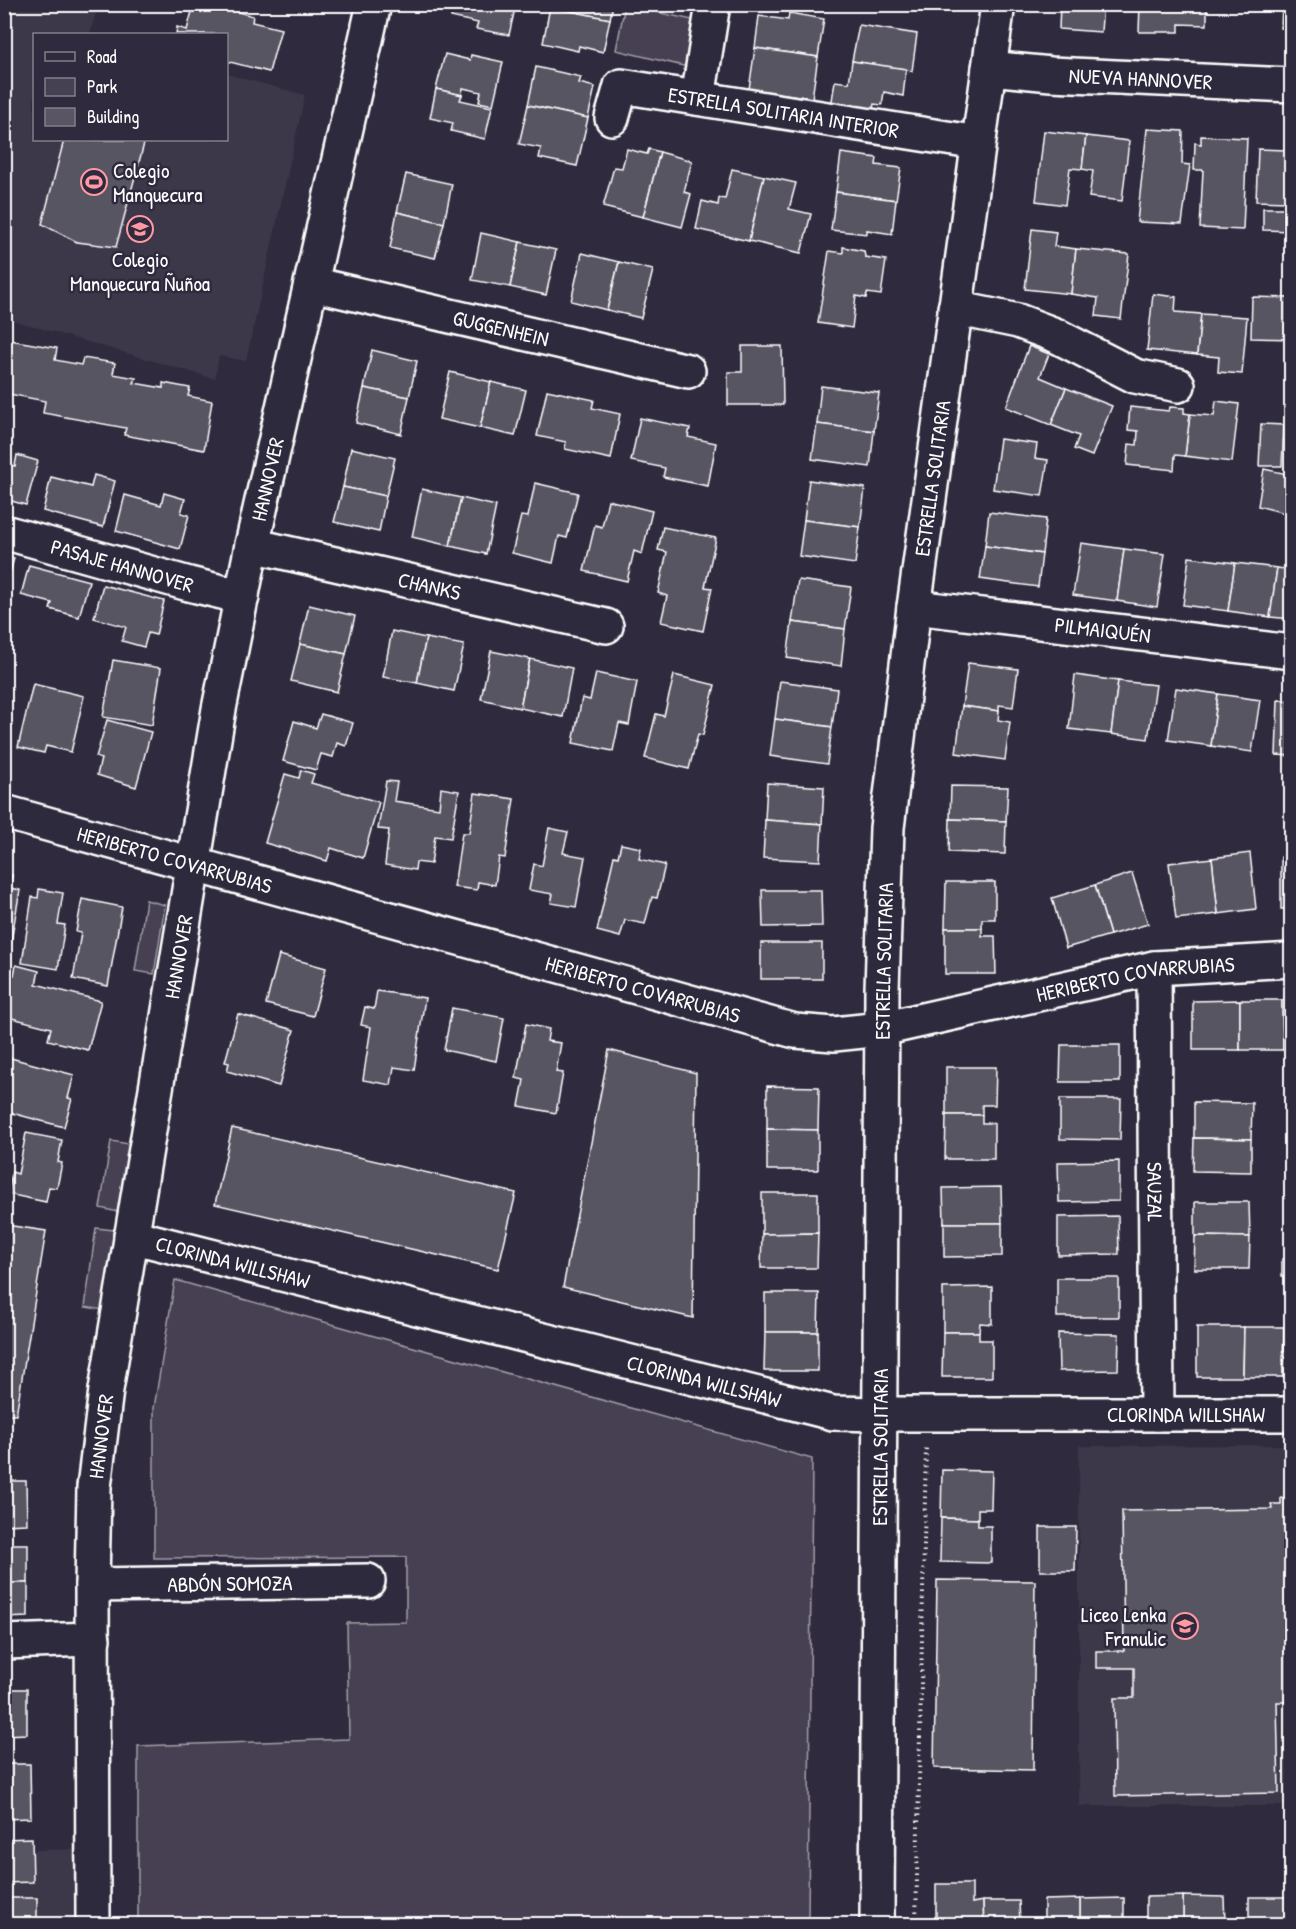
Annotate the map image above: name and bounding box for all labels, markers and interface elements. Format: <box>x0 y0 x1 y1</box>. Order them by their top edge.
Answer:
legend <box>33 33 228 141</box>
text: Road <box>87 44 117 69</box>
street label: NUEVA HANNOVER <box>1068 60 1213 96</box>
text: Park <box>87 74 118 99</box>
street label: ESTRELLA SOLITARIA INTERIOR <box>666 79 901 145</box>
text: Building <box>87 104 139 129</box>
place label: Colegio Manquecura <box>113 156 203 209</box>
sports icon: Colegio Manquecura <box>79 167 109 197</box>
school or university icon: Colegio Manquecura Ñuñoa <box>125 214 155 244</box>
place label: Colegio Manquecura Ñuñoa <box>70 245 210 298</box>
street label: GUGGENHEIN <box>450 303 552 353</box>
street label: ESTRELLA SOLITARIA <box>907 398 957 558</box>
street label: HANNOVER <box>243 434 290 524</box>
street label: PASAJE HANNOVER <box>48 531 197 599</box>
street label: CHANKS <box>395 564 464 607</box>
street label: PILMAIQUÉN <box>1053 609 1152 650</box>
street label: HERIBERTO COVARRUBIAS <box>74 818 276 900</box>
street label: ESTRELLA SOLITARIA <box>867 882 900 1040</box>
street label: HANNOVER <box>157 912 199 1001</box>
street label: HERIBERTO COVARRUBIAS <box>542 948 744 1030</box>
street label: HERIBERTO COVARRUBIAS <box>1033 949 1236 1008</box>
street label: SAUZAL <box>1141 1162 1170 1222</box>
street label: CLORINDA WILLSHAW <box>153 1228 313 1295</box>
street label: CLORINDA WILLSHAW <box>624 1347 784 1414</box>
street label: ESTRELLA SOLITARIA <box>865 1368 894 1526</box>
street label: HANNOVER <box>81 1393 120 1480</box>
street label: CLORINDA WILLSHAW <box>1107 1400 1265 1429</box>
street label: ABDÓN SOMOZA <box>167 1568 293 1598</box>
place label: Liceo Lenka Franulic <box>1081 1600 1167 1653</box>
school or university icon: Liceo Lenka Franulic <box>1170 1611 1200 1641</box>

